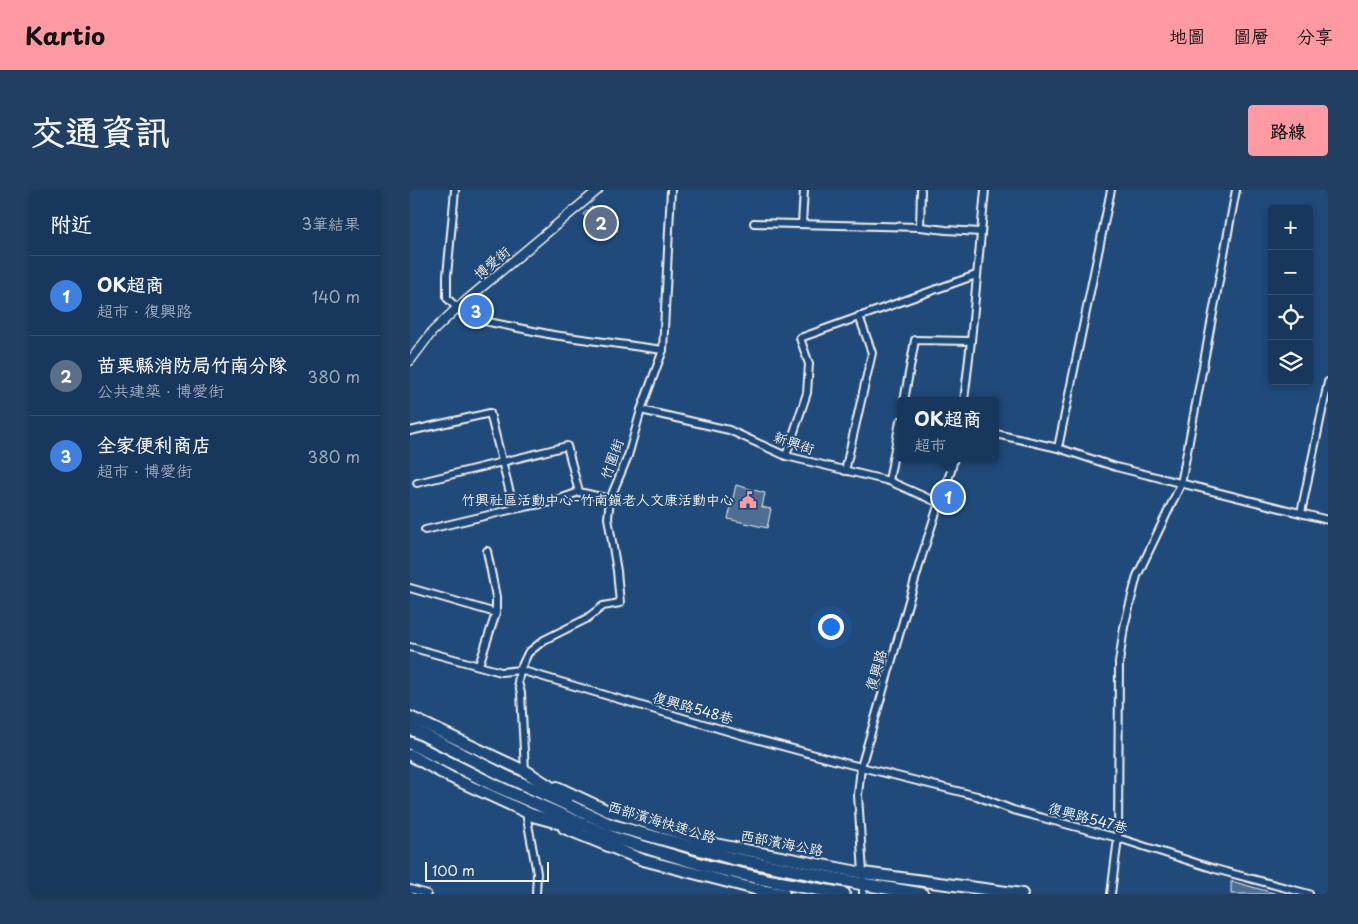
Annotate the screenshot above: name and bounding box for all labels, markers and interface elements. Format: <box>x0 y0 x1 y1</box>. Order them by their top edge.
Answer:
text: Kartio <box>25 17 105 53</box>
text: 地圖 <box>1169 22 1205 49</box>
text: 圖層 <box>1233 22 1269 49</box>
text: 分享 <box>1297 22 1333 49</box>
text: 交通資訊 <box>30 104 170 157</box>
button: 路線 <box>1248 105 1328 156</box>
pin: 2 <box>585 204 617 242</box>
map controls <box>1268 205 1313 385</box>
button: + <box>1268 205 1313 250</box>
text: 附近 <box>50 207 92 239</box>
text: 3筆結果 <box>301 211 360 235</box>
street label: 博愛街 <box>469 241 515 284</box>
button: − <box>1268 250 1313 295</box>
text: OK超商 <box>97 270 164 298</box>
text: 1 <box>62 284 70 308</box>
text: 140 m <box>312 284 360 308</box>
pin: 3 <box>460 292 492 330</box>
button: locate <box>1268 295 1313 340</box>
text: 超市 · 復興路 <box>97 298 192 322</box>
button: layers <box>1268 340 1313 385</box>
text: 苗栗縣消防局竹南分隊 <box>97 350 287 378</box>
text: 2 <box>60 364 72 388</box>
text: 380 m <box>308 364 360 388</box>
text: 公共建築 · 博愛街 <box>97 378 224 402</box>
popup <box>897 397 999 462</box>
text: OK超商 <box>914 404 982 432</box>
street label: 新興街 <box>771 426 817 459</box>
text: 全家便利商店 <box>97 430 211 458</box>
text: 超市 <box>914 432 946 456</box>
street label: 竹圍街 <box>594 436 629 482</box>
text: 3 <box>61 444 71 468</box>
text: 380 m <box>308 444 360 468</box>
text: 超市 · 博愛街 <box>97 458 192 482</box>
pin: 1 <box>932 478 964 516</box>
place label: 竹興社區活動中心-竹南鎮老人文康活動中心 <box>461 489 734 510</box>
public building icon: 竹興社區活動中心-竹南鎮老人文康活動中心 <box>738 490 758 510</box>
your location <box>818 614 844 640</box>
street label: 復興路 <box>860 647 891 693</box>
street label: 復興路548巷 <box>650 686 737 729</box>
street label: 西部濱海快速公路 <box>606 795 719 848</box>
street label: 復興路547巷 <box>1046 797 1131 838</box>
street label: 西部濱海公路 <box>739 824 825 861</box>
scale bar <box>425 859 549 882</box>
text: 100 m <box>432 860 475 881</box>

